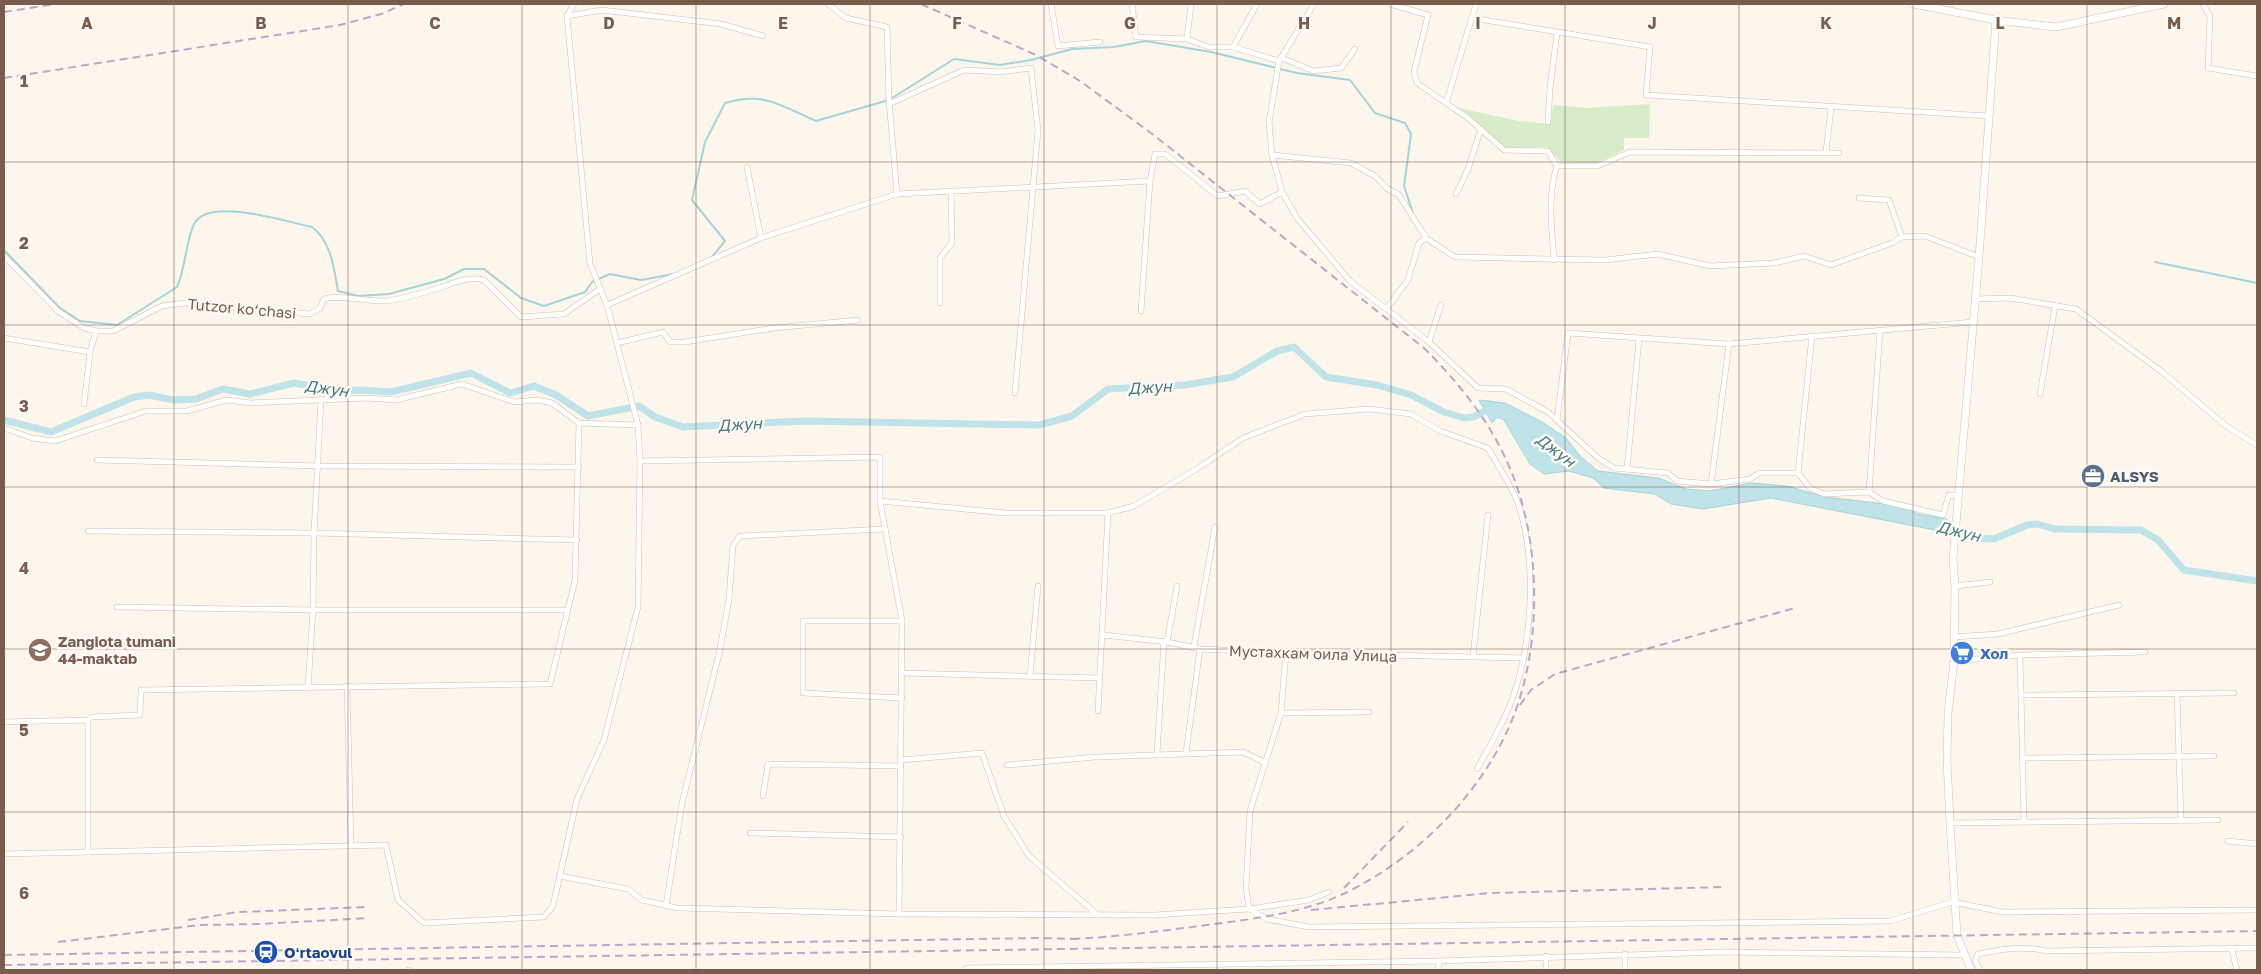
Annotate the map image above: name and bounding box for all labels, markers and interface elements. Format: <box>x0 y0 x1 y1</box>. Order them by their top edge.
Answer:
text: A <box>81 13 93 33</box>
text: B <box>255 13 267 33</box>
text: C <box>429 13 441 33</box>
text: D <box>603 13 615 33</box>
text: E <box>778 13 788 33</box>
text: F <box>952 13 962 33</box>
text: G <box>1124 13 1136 33</box>
text: H <box>1298 13 1310 33</box>
text: I <box>1475 13 1481 33</box>
text: J <box>1647 13 1657 33</box>
text: K <box>1820 13 1832 33</box>
text: L <box>1995 13 2005 33</box>
text: M <box>2167 13 2181 33</box>
text: 1 <box>20 71 28 91</box>
text: 2 <box>19 233 29 253</box>
street label: Tutzor ko‘chasi <box>187 294 297 322</box>
water label: Джун <box>303 375 351 401</box>
water label: Джун <box>1127 376 1173 398</box>
text: 3 <box>19 396 29 416</box>
water label: Джун <box>717 413 763 435</box>
water label: Джун <box>1532 428 1580 472</box>
office icon: ALSYS <box>2080 463 2106 489</box>
place label: ALSYS <box>2110 467 2159 485</box>
water label: Джун <box>1934 516 1984 546</box>
text: 4 <box>19 558 29 578</box>
place label: Zangiota tumani 44-maktab <box>58 632 176 667</box>
school or university icon: Zangiota tumani 44-maktab <box>27 637 53 663</box>
supermarket icon: Хол <box>1949 640 1975 666</box>
street label: Мустахкам оила Улица <box>1229 641 1397 665</box>
place label: Хол <box>1980 644 2008 662</box>
text: 5 <box>19 720 29 740</box>
text: 6 <box>19 883 29 903</box>
station icon: Oʻrtaovul <box>253 939 279 965</box>
place label: Oʻrtaovul <box>284 943 352 961</box>

